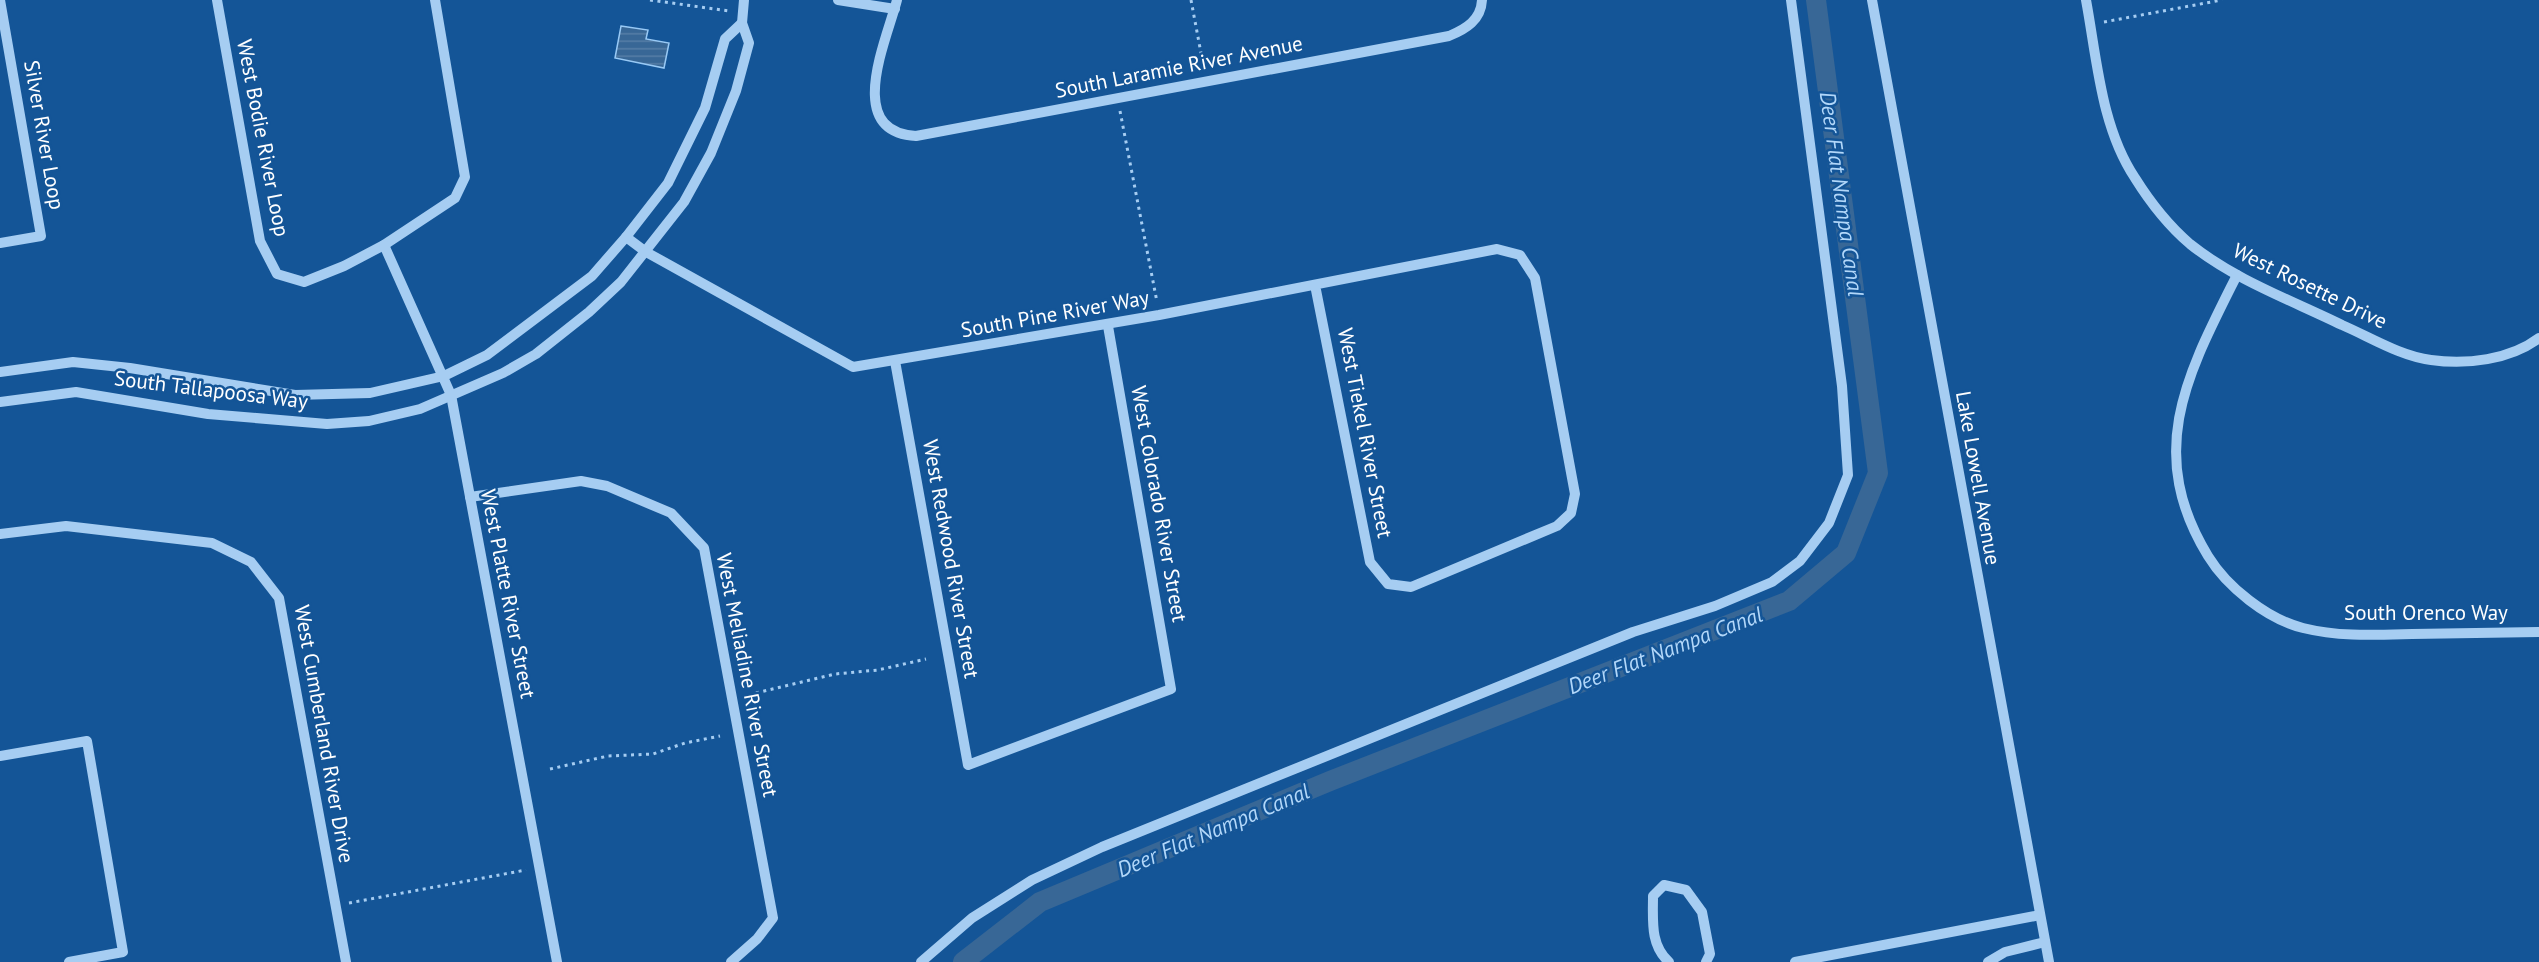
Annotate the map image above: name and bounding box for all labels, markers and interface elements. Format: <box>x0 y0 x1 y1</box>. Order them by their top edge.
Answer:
street label: South Laramie River Avenue <box>1053 29 1305 104</box>
street label: West Bodie River Loop <box>231 37 296 239</box>
street label: Silver River Loop <box>18 58 71 212</box>
water label: Deer Flat Nampa Canal <box>1814 90 1870 298</box>
street label: West Rosette Drive <box>2229 237 2392 335</box>
street label: South Pine River Way <box>959 284 1151 343</box>
street label: West Tiekel River Street <box>1332 326 1399 540</box>
street label: South Tallapoosa Way <box>113 364 310 415</box>
street label: West Colorado River Street <box>1125 384 1194 624</box>
street label: Lake Lowell Avenue <box>1950 389 2007 567</box>
street label: West Redwood River Street <box>917 437 986 680</box>
street label: West Platte River Street <box>475 487 542 701</box>
street label: West Meliadine River Street <box>711 551 784 799</box>
street label: South Orenco Way <box>2344 599 2508 626</box>
water label: Deer Flat Nampa Canal <box>1563 600 1767 700</box>
street label: West Cumberland River Drive <box>289 603 360 865</box>
water label: Deer Flat Nampa Canal <box>1112 777 1314 883</box>

